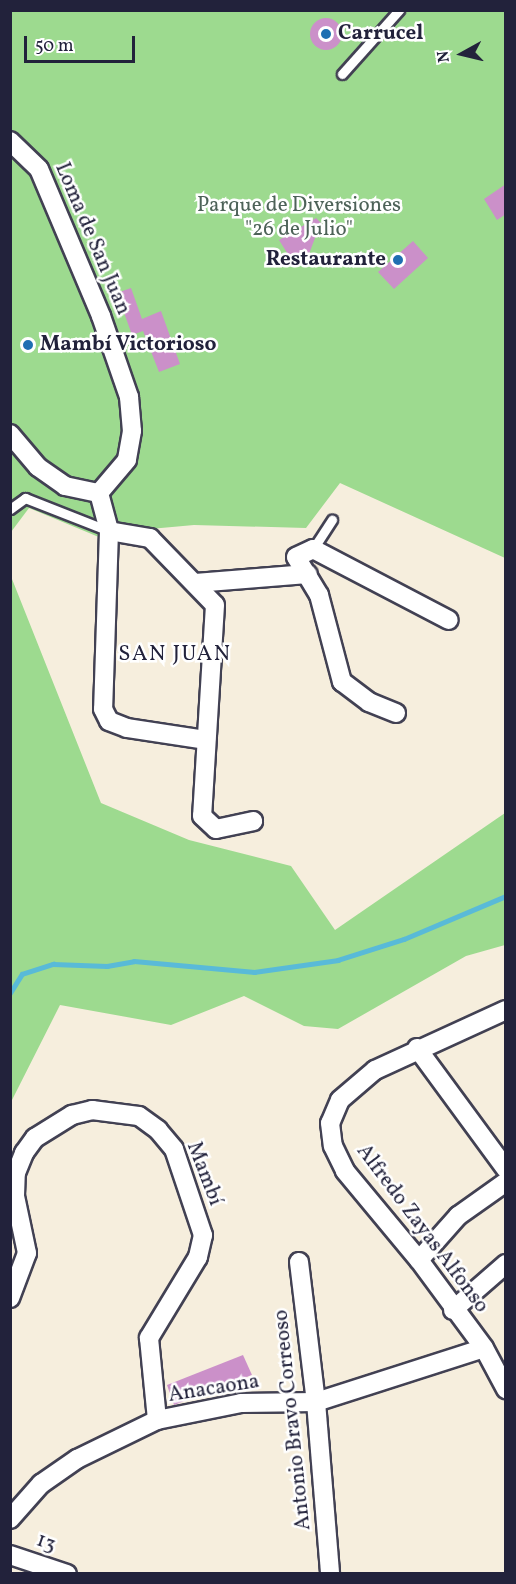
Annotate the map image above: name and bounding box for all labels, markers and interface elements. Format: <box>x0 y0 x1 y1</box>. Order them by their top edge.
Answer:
place label: Carrucel <box>338 21 423 47</box>
scale bar <box>27 24 138 62</box>
north arrow <box>432 24 492 84</box>
marker: Carrucel <box>319 27 333 41</box>
text: 50 m <box>35 34 74 59</box>
text: N <box>432 49 456 64</box>
street label: Loma de San Juan <box>49 159 135 319</box>
park label: Parque de Diversiones "26 de Julio" <box>197 193 401 243</box>
place label: Restaurante <box>266 247 386 273</box>
marker: Restaurante <box>391 253 405 267</box>
place label: Mambí Victorioso <box>40 332 217 358</box>
marker: Mambí Victorioso <box>21 338 35 352</box>
district label: SAN JUAN <box>118 642 232 668</box>
street label: Mambí <box>180 1138 228 1210</box>
street label: Alfredo Zayas Alfonso <box>350 1140 494 1318</box>
street label: Antonio Bravo Correoso <box>269 1308 317 1532</box>
street label: Anacaona <box>167 1369 261 1409</box>
street label: 13 <box>33 1528 59 1558</box>

